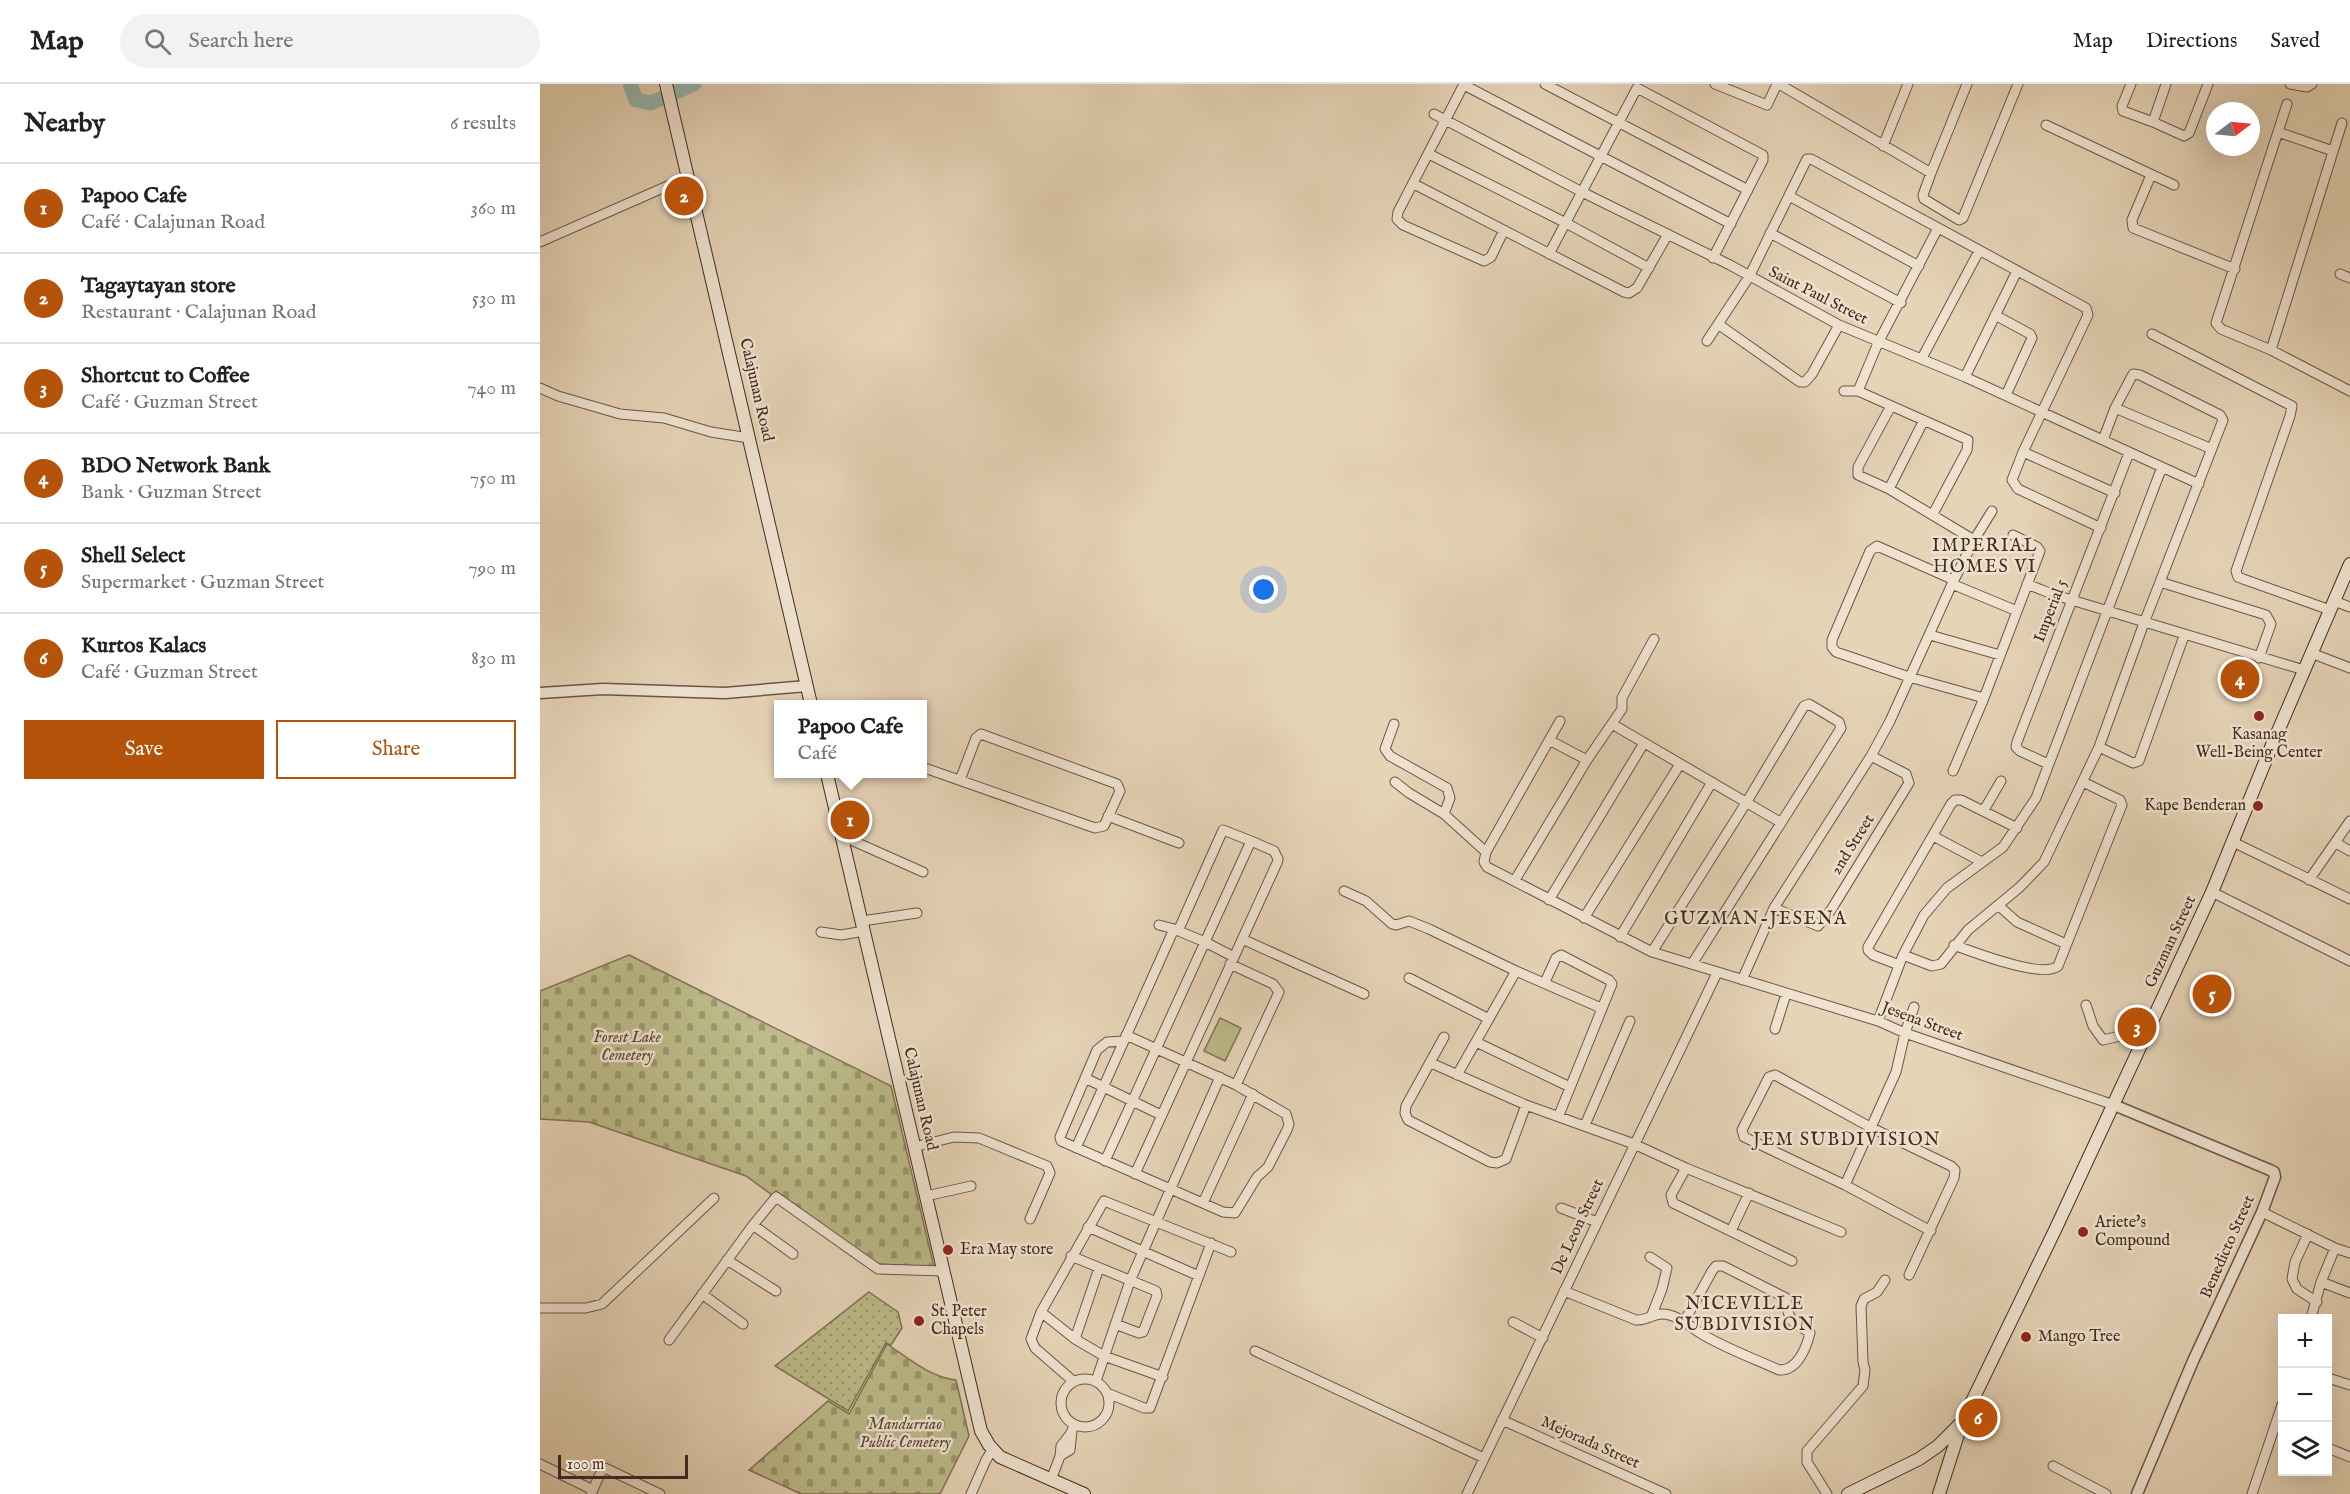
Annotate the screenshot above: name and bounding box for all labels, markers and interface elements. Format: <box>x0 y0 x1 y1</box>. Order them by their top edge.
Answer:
search box <box>120 14 540 68</box>
text: Map <box>30 24 84 59</box>
icon: search <box>141 25 174 58</box>
text: Search here <box>189 27 293 55</box>
text: Map <box>2073 28 2113 55</box>
text: Directions <box>2146 28 2237 55</box>
text: Saved <box>2270 28 2320 55</box>
north arrow <box>2206 102 2260 156</box>
text: Nearby <box>24 107 105 140</box>
text: 6 results <box>450 111 516 136</box>
pin: 2 <box>664 174 704 218</box>
text: Papoo Cafe <box>81 182 187 210</box>
text: 1 <box>40 196 47 221</box>
text: 360 m <box>470 196 516 221</box>
text: Café · Calajunan Road <box>81 210 265 235</box>
street label: Saint Paul Street <box>1765 262 1871 330</box>
text: Tagaytayan store <box>81 272 236 300</box>
text: 2 <box>39 286 48 311</box>
text: 530 m <box>472 286 516 311</box>
text: Restaurant · Calajunan Road <box>81 300 317 325</box>
street label: Calajunan Road <box>734 336 778 444</box>
text: Shortcut to Coffee <box>81 362 250 390</box>
text: 3 <box>40 376 47 401</box>
text: 740 m <box>467 376 516 401</box>
text: Café · Guzman Street <box>81 390 258 415</box>
text: BDO Network Bank <box>81 452 270 480</box>
text: 4 <box>39 466 48 491</box>
text: 750 m <box>470 466 516 491</box>
text: Bank · Guzman Street <box>81 480 262 505</box>
district label: IMPERIAL HOMES VI <box>1932 535 2038 579</box>
text: Shell Select <box>81 542 185 570</box>
text: 5 <box>40 556 47 581</box>
text: 790 m <box>468 556 516 581</box>
text: Supermarket · Guzman Street <box>81 570 324 595</box>
your location <box>1249 575 1278 604</box>
street label: Imperial 5 <box>2030 576 2072 645</box>
text: Kurtos Kalacs <box>81 632 206 660</box>
text: 6 <box>39 646 48 671</box>
text: 830 m <box>471 646 516 671</box>
pin: 4 <box>2220 656 2260 702</box>
text: Café · Guzman Street <box>81 660 258 685</box>
popup <box>774 700 927 778</box>
marker: Kasanag Well-Being Center <box>2252 709 2266 723</box>
text: Papoo Cafe <box>798 713 903 741</box>
button: Save <box>24 720 264 779</box>
button: Share <box>276 720 516 779</box>
place label: Kasanag Well-Being Center <box>2196 725 2323 763</box>
text: Café <box>798 741 837 766</box>
place label: Kape Benderan <box>2144 796 2246 816</box>
pin: 1 <box>830 798 870 842</box>
marker: Kape Benderan <box>2251 799 2265 813</box>
street label: 2nd Street <box>1827 811 1880 879</box>
street label: Guzman Street <box>2141 892 2201 991</box>
district label: GUZMAN-JESENA <box>1664 908 1848 931</box>
pin: 5 <box>2192 972 2232 1016</box>
street label: Jesena Street <box>1877 997 1966 1046</box>
pin: 3 <box>2118 1004 2156 1050</box>
park label: Forest Lake Cemetery <box>593 1028 662 1066</box>
street label: Calajunan Road <box>898 1045 942 1153</box>
district label: JEM SUBDIVISION <box>1751 1129 1941 1152</box>
street label: De Leon Street <box>1547 1176 1609 1278</box>
street label: Benedicto Street <box>2196 1192 2260 1302</box>
place label: Ariete's Compound <box>2094 1213 2170 1251</box>
marker: Ariete's Compound <box>2076 1225 2090 1239</box>
place label: Era May store <box>960 1240 1053 1260</box>
marker: Era May store <box>941 1243 955 1257</box>
district label: NICEVILLE SUBDIVISION <box>1674 1293 1816 1337</box>
place label: St. Peter Chapels <box>931 1302 987 1340</box>
marker: St. Peter Chapels <box>912 1314 926 1328</box>
map controls <box>2278 1314 2332 1476</box>
button: + <box>2278 1314 2332 1368</box>
place label: Mango Tree <box>2038 1327 2120 1347</box>
marker: Mango Tree <box>2019 1330 2033 1344</box>
button: − <box>2278 1368 2332 1422</box>
pin: 6 <box>1958 1396 1998 1440</box>
street label: Mejorada Street <box>1537 1412 1643 1474</box>
park label: Mandurriao Public Cemetery <box>860 1415 951 1453</box>
button: layers <box>2278 1422 2332 1476</box>
scale bar <box>558 1452 688 1480</box>
text: 100 m <box>567 1455 604 1475</box>

